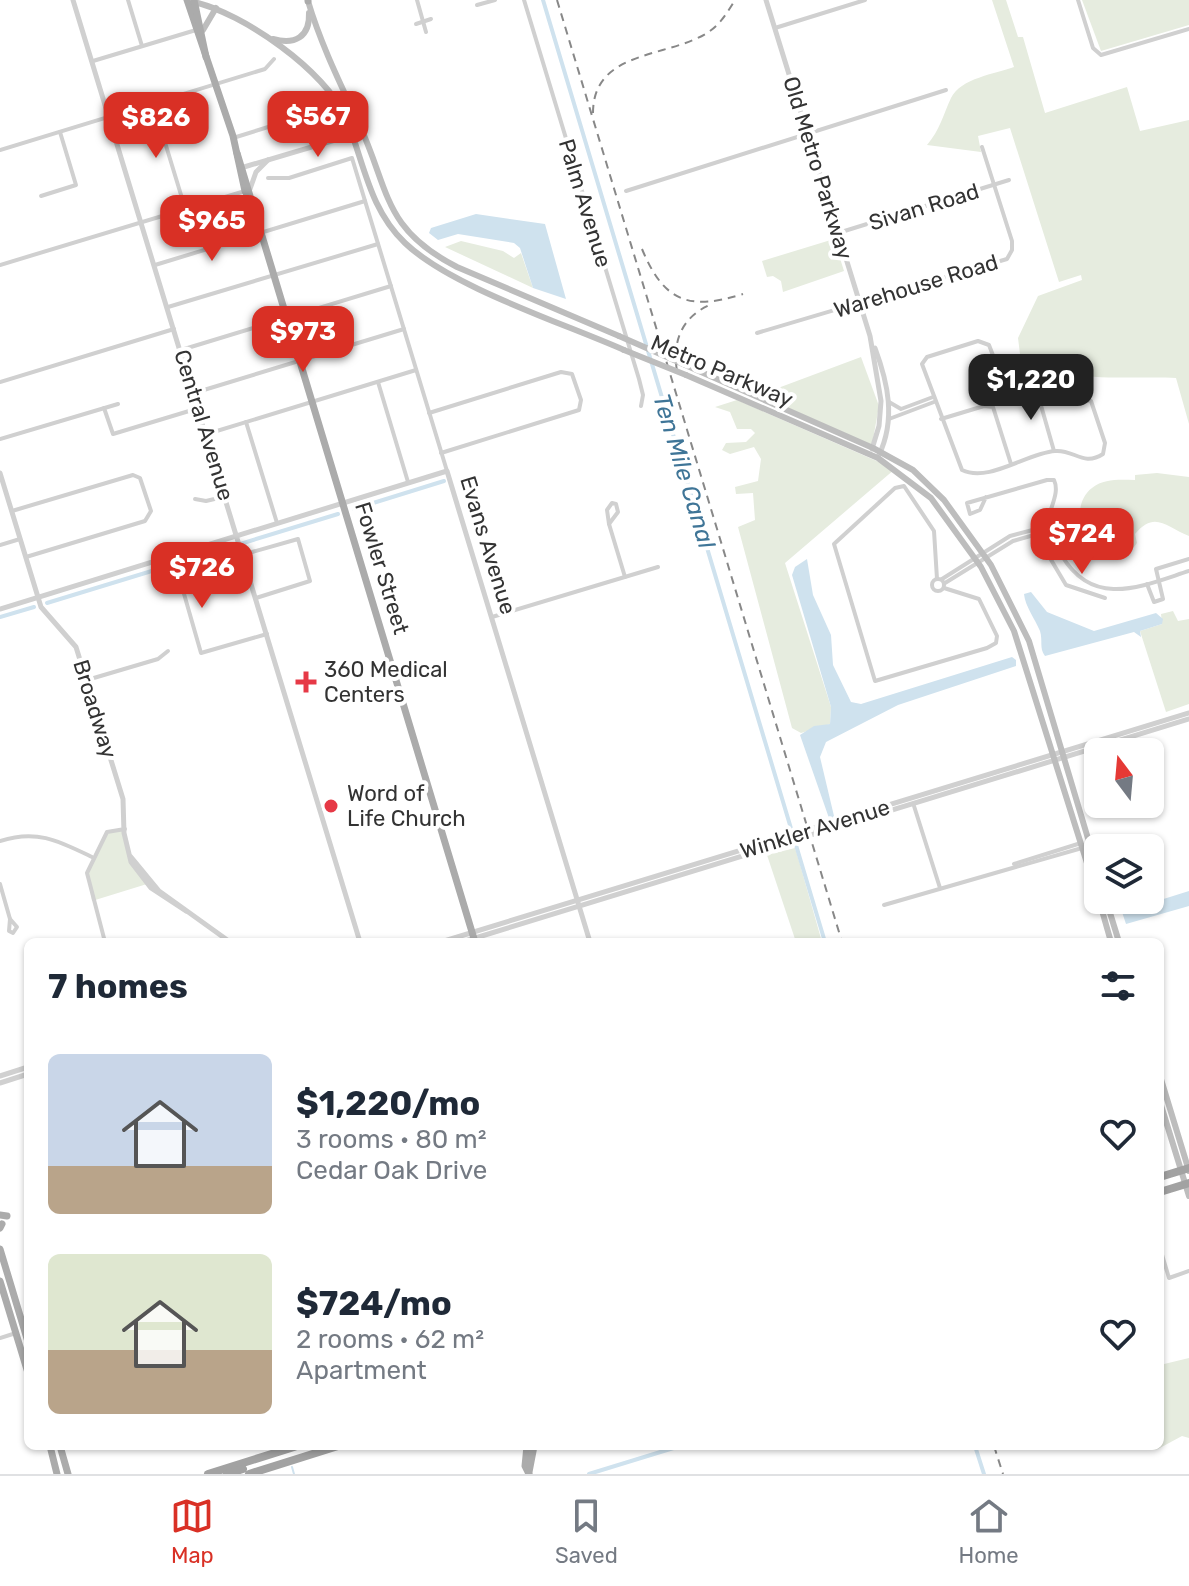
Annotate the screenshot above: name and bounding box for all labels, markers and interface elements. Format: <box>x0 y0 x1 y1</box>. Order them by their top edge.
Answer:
street label: Old Metro Parkway <box>777 73 859 263</box>
pin: $567 <box>271 91 365 159</box>
pin: $826 <box>109 92 203 160</box>
text: $567 <box>285 101 351 132</box>
text: $826 <box>122 102 190 133</box>
street label: Palm Avenue <box>553 136 617 270</box>
street label: Sivan Road <box>866 177 982 237</box>
pin: $965 <box>165 195 259 263</box>
text: $965 <box>178 205 246 236</box>
street label: Warehouse Road <box>831 248 1001 324</box>
pin: $973 <box>256 306 350 374</box>
text: $973 <box>270 316 336 347</box>
street label: Metro Parkway <box>647 329 797 413</box>
street label: Central Avenue <box>168 346 240 504</box>
pin: $1,220 <box>966 354 1096 422</box>
text: $1,220 <box>987 364 1076 395</box>
water label: Ten Mile Canal <box>647 390 721 553</box>
street label: Evans Avenue <box>454 473 522 617</box>
street label: Fowler Street <box>349 499 415 638</box>
pin: $724 <box>1035 508 1129 576</box>
text: $724 <box>1049 518 1115 549</box>
pin: $726 <box>155 542 249 610</box>
text: $726 <box>169 552 235 583</box>
street label: Broadway <box>67 656 123 762</box>
place label: 360 Medical Centers <box>324 656 448 708</box>
marker: 360 Medical Centers <box>295 671 317 693</box>
north arrow <box>1084 738 1164 818</box>
map controls <box>1084 738 1164 914</box>
place label: Word of Life Church <box>347 780 466 832</box>
street label: Winkler Avenue <box>737 793 893 865</box>
marker: Word of Life Church <box>322 797 340 815</box>
button: layers <box>1084 834 1164 914</box>
icon: filters <box>1096 964 1140 1008</box>
text: 7 homes <box>48 966 188 1007</box>
text: $1,220/mo <box>296 1083 480 1124</box>
icon: home <box>112 1086 208 1182</box>
icon: heart <box>1096 1112 1140 1156</box>
text: 3 rooms · 80 m² <box>296 1124 487 1155</box>
text: Cedar Oak Drive <box>296 1155 487 1186</box>
text: $724/mo <box>296 1283 452 1324</box>
icon: home <box>112 1286 208 1382</box>
icon: heart <box>1096 1312 1140 1356</box>
text: 2 rooms · 62 m² <box>296 1324 484 1355</box>
text: Apartment <box>296 1355 427 1386</box>
tab: Map <box>170 1494 214 1569</box>
tab: Saved <box>555 1494 618 1569</box>
tab: Home <box>958 1494 1019 1569</box>

